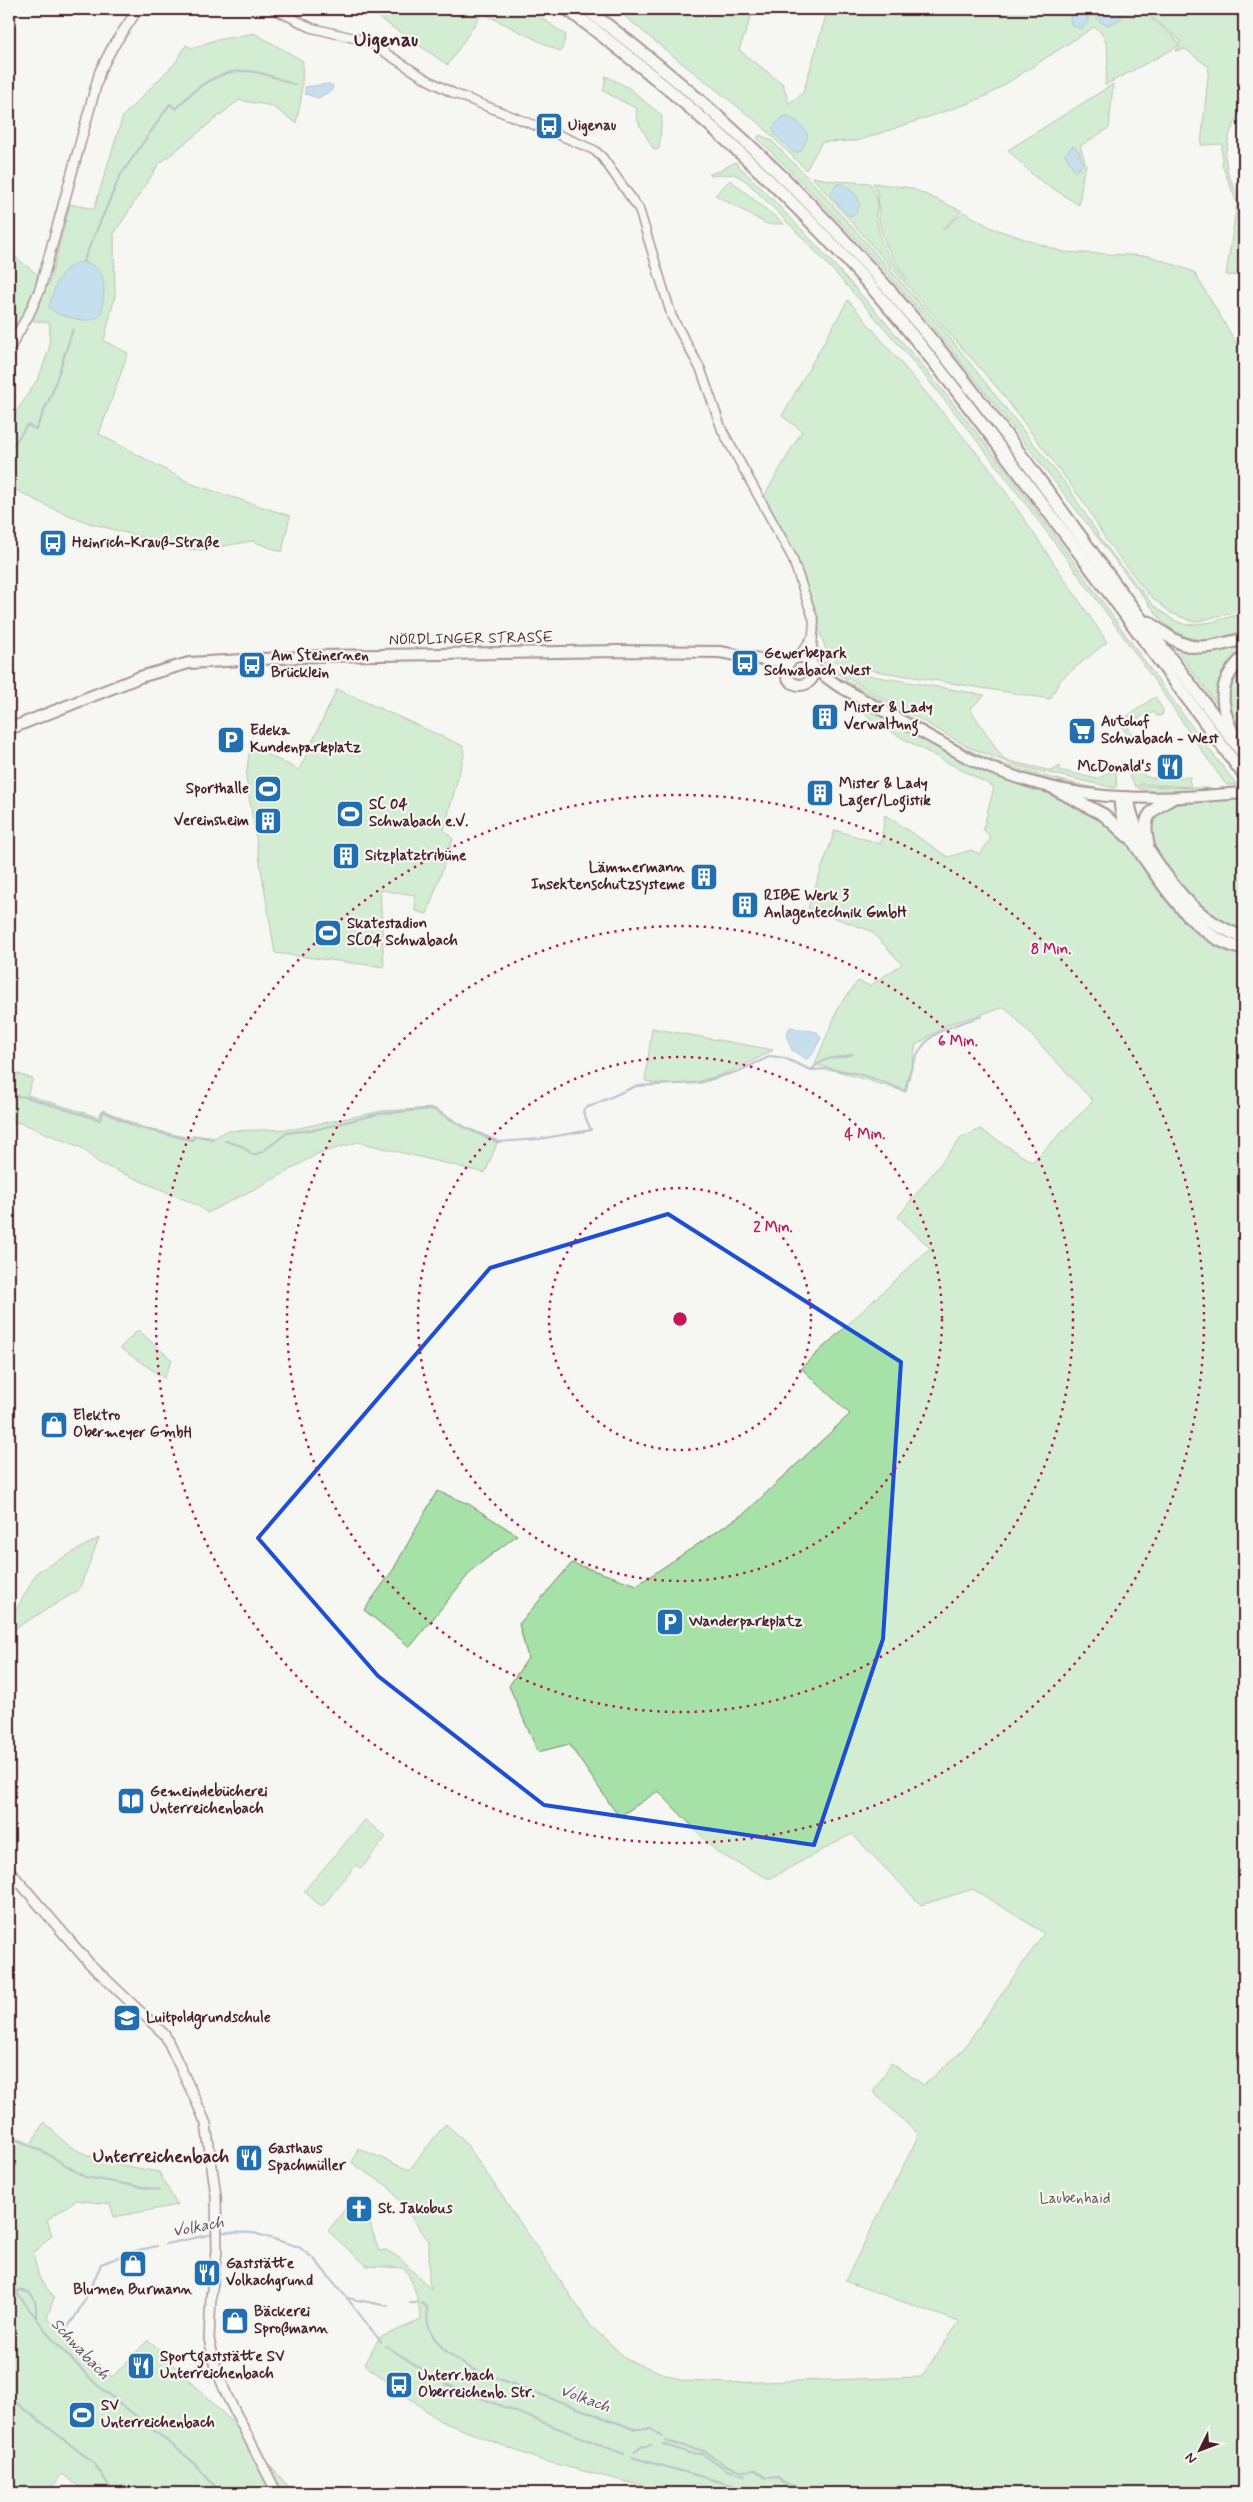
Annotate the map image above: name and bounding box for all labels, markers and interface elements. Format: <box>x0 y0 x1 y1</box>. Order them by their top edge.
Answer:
district label: Uigenau <box>354 27 418 54</box>
bus stop icon: Uigenau <box>534 111 564 141</box>
place label: Uigenau <box>568 116 616 137</box>
bus stop icon: Heinrich-Krauß-Straße <box>38 528 68 558</box>
place label: Heinrich-Krauß-Straße <box>72 533 220 553</box>
street label: NÖRDLINGER STRASSE <box>389 628 554 650</box>
place label: Gewerbepark Schwabach West <box>764 644 871 681</box>
place label: Am Steinernen Brücklein <box>271 646 369 683</box>
bus stop icon: Gewerbepark Schwabach West <box>730 648 760 678</box>
bus stop icon: Am Steinernen Brücklein <box>237 650 267 680</box>
place label: Mister & Lady Verwaltung <box>844 698 933 737</box>
building icon: Mister & Lady Verwaltung <box>810 702 840 732</box>
place label: Autohof Schwabach - West <box>1101 712 1219 749</box>
supermarket icon: Autohof Schwabach - West <box>1067 716 1097 746</box>
place label: Edeka Kundenparkplatz <box>250 721 361 758</box>
parking icon: Edeka Kundenparkplatz <box>216 725 246 755</box>
restaurant icon: McDonald's <box>1155 752 1185 782</box>
place label: McDonald's <box>1077 757 1151 777</box>
sports icon: Sporthalle <box>253 774 283 804</box>
place label: Mister & Lady Lager/Logistik <box>839 774 931 813</box>
building icon: Mister & Lady Lager/Logistik <box>805 778 835 808</box>
place label: Sporthalle <box>186 779 249 799</box>
place label: SC 04 Schwabach e.V. <box>369 795 468 832</box>
sports icon: SC 04 Schwabach e.V. <box>335 799 365 829</box>
building icon: Vereinsheim <box>253 806 283 836</box>
place label: Vereinsheim <box>174 811 249 831</box>
building icon: Sitzplatztribüne <box>331 841 361 871</box>
place label: Sitzplatztribüne <box>365 846 467 866</box>
place label: Lämmermann Insektenschutzsysteme <box>531 858 685 895</box>
building icon: Lämmermann Insektenschutzsysteme <box>689 862 719 892</box>
place label: RIBE Werk 3 Anlagentechnik GmbH <box>764 886 907 925</box>
building icon: RIBE Werk 3 Anlagentechnik GmbH <box>730 890 760 920</box>
place label: Skatestadion SC04 Schwabach <box>347 914 458 951</box>
sports icon: Skatestadion SC04 Schwabach <box>313 918 343 948</box>
text: 8 Min. <box>1031 940 1071 960</box>
text: 6 Min. <box>938 1032 978 1052</box>
text: 4 Min. <box>845 1125 885 1145</box>
text: 2 Min. <box>753 1218 793 1238</box>
centre of rings <box>671 1310 689 1328</box>
place label: Elektro Obermeyer GmbH <box>73 1406 192 1443</box>
shop icon: Elektro Obermeyer GmbH <box>39 1410 69 1440</box>
parking icon: Wanderparkplatz <box>655 1607 685 1637</box>
place label: Wanderparkplatz <box>688 1612 803 1632</box>
place label: Gemeindebücherei Unterreichenbach <box>150 1782 268 1819</box>
library icon: Gemeindebücherei Unterreichenbach <box>116 1786 146 1816</box>
school or university icon: Luitpoldgrundschule <box>112 2003 142 2033</box>
place label: Luitpoldgrundschule <box>146 2008 271 2030</box>
place label: Gasthaus Spachmüller <box>268 2139 347 2176</box>
restaurant icon: Gasthaus Spachmüller <box>234 2143 264 2173</box>
district label: Unterreichenbach <box>93 2145 230 2169</box>
park label: Laubenhaid <box>1039 2189 1111 2209</box>
church icon: St. Jakobus <box>344 2194 374 2224</box>
place label: St. Jakobus <box>378 2199 453 2219</box>
water label: Volkach <box>171 2212 226 2242</box>
shop icon: Blumen Burmann <box>118 2249 148 2279</box>
place label: Gaststätte Volkachgrund <box>226 2254 313 2292</box>
restaurant icon: Gaststätte Volkachgrund <box>192 2258 222 2288</box>
place label: Blumen Burmann <box>73 2280 193 2300</box>
place label: Bäckerei Sproßmann <box>254 2302 329 2339</box>
shop icon: Bäckerei Sproßmann <box>220 2306 250 2336</box>
water label: Schwabach <box>46 2314 114 2384</box>
place label: Sportgaststätte SV Unterreichenbach <box>160 2347 285 2384</box>
restaurant icon: Sportgaststätte SV Unterreichenbach <box>126 2351 156 2381</box>
place label: Unterr.bach Oberreichenb. Str. <box>418 2366 535 2403</box>
bus stop icon: Unterr.bach Oberreichenb. Str. <box>384 2370 414 2400</box>
water label: Volkach <box>557 2380 613 2418</box>
place label: SV Unterreichenbach <box>101 2396 215 2433</box>
sports icon: SV Unterreichenbach <box>67 2400 97 2430</box>
north arrow <box>1176 2424 1226 2474</box>
text: N <box>1181 2449 1201 2468</box>

